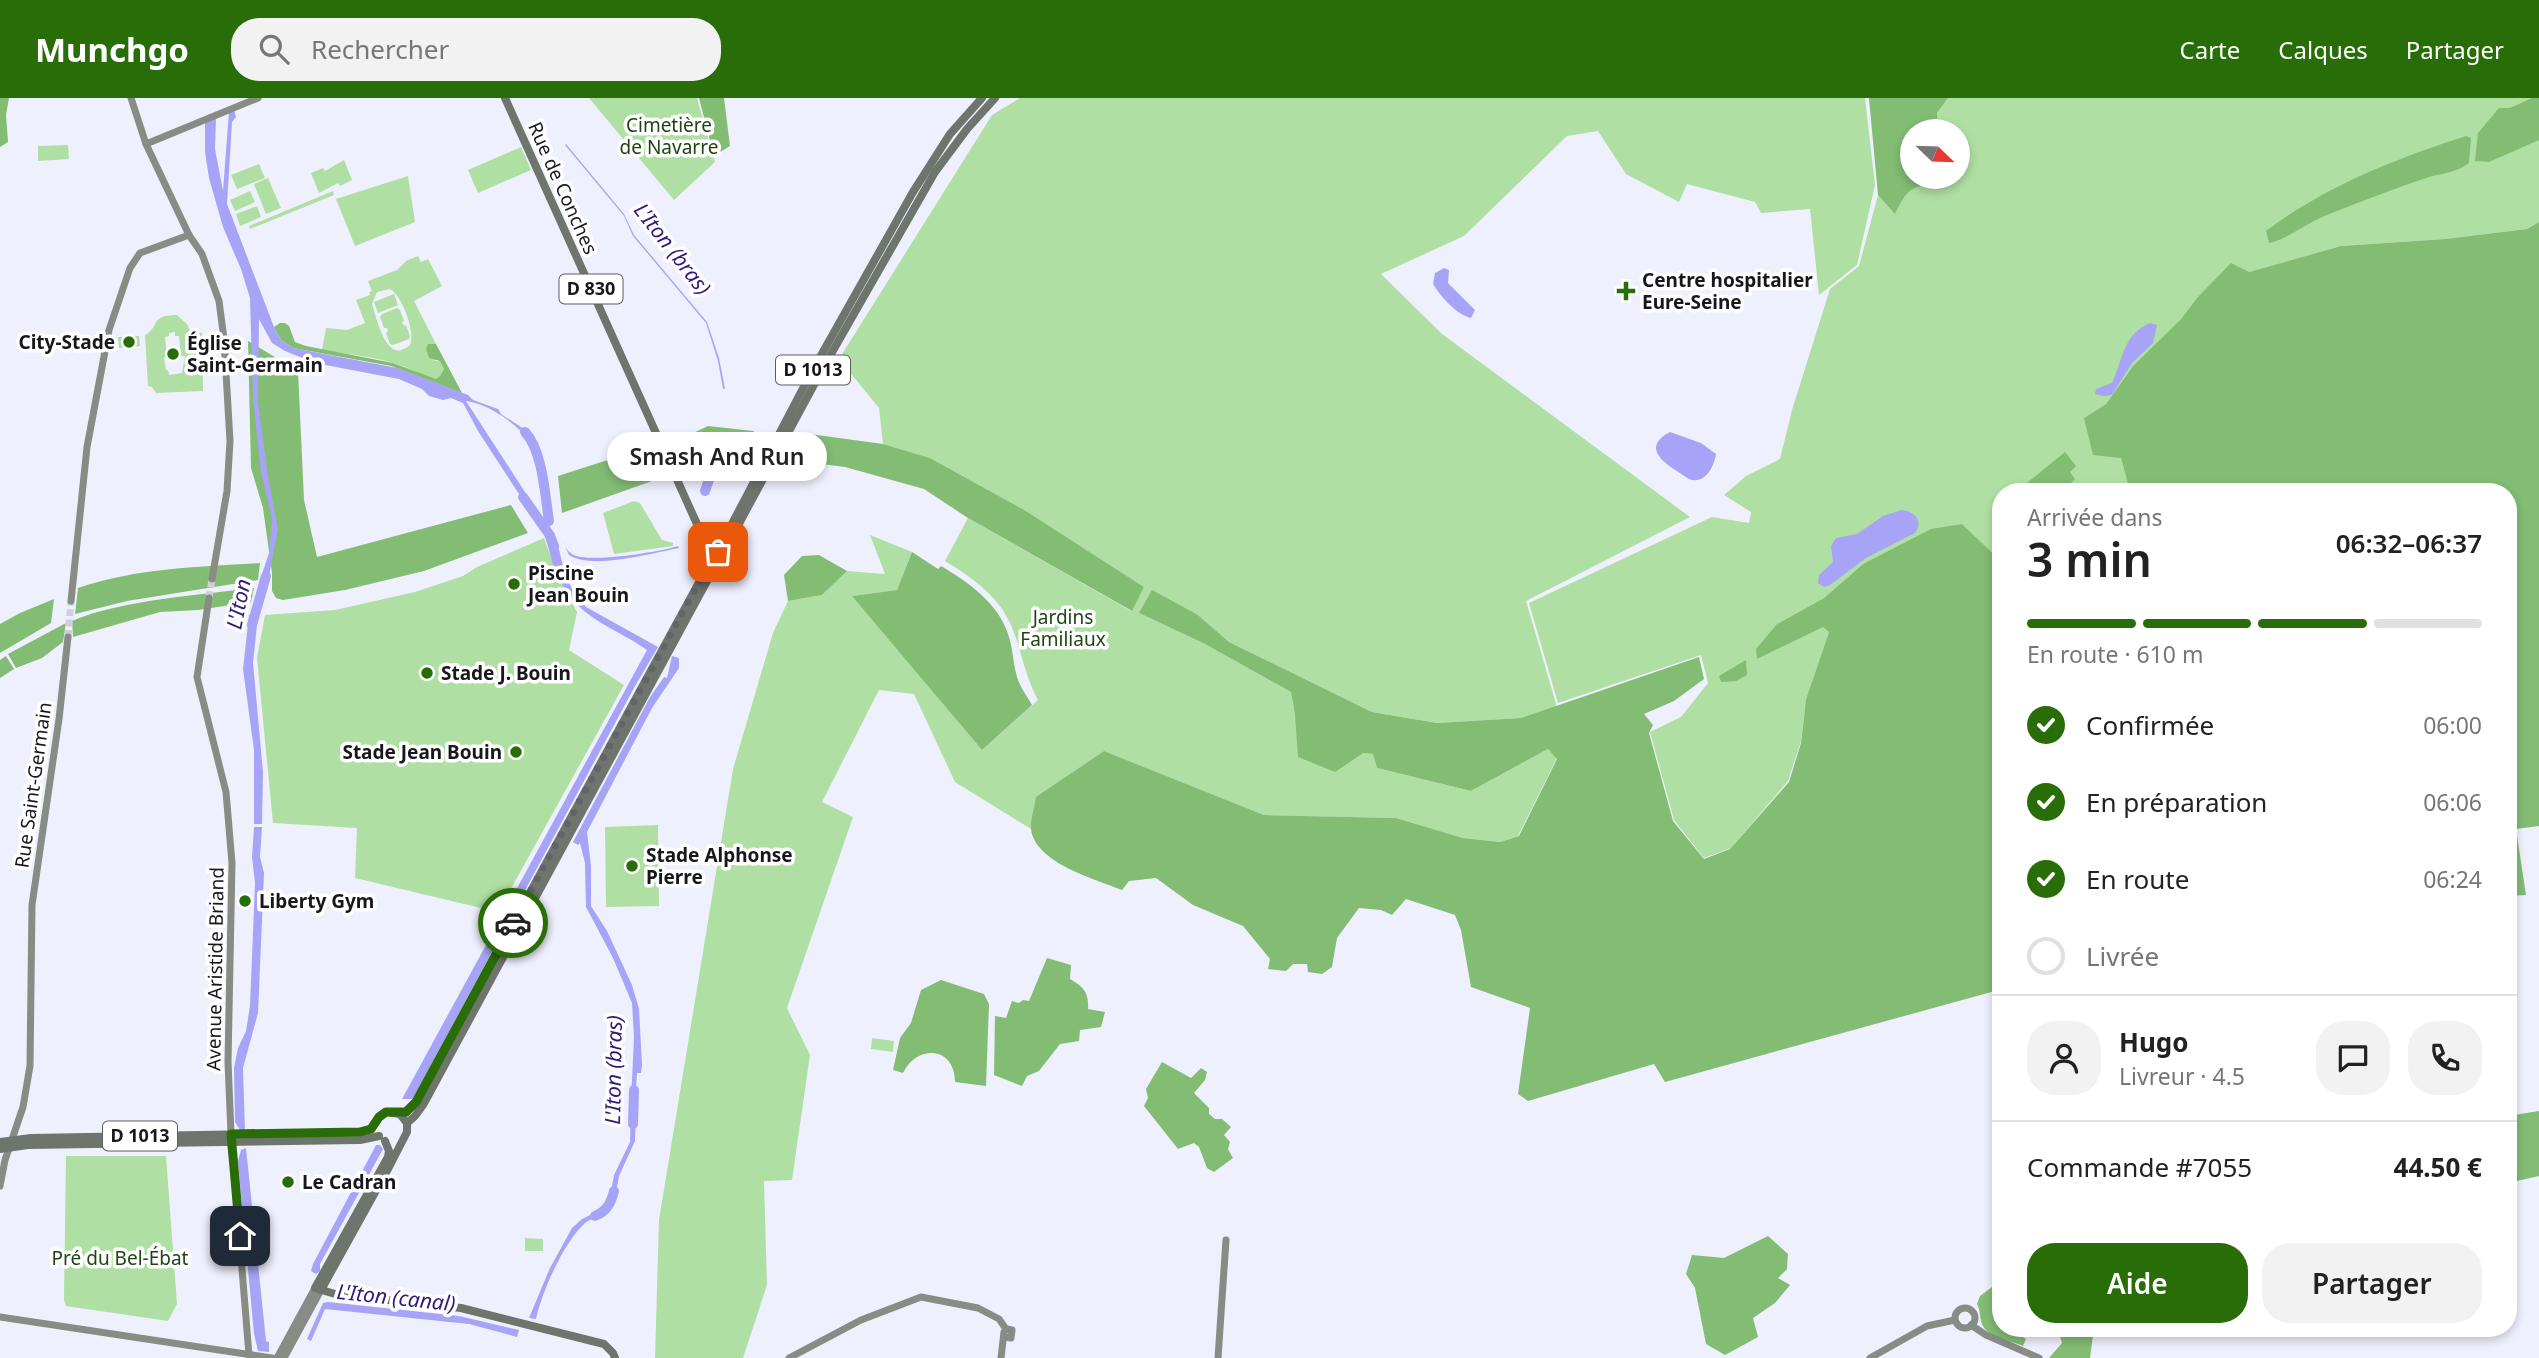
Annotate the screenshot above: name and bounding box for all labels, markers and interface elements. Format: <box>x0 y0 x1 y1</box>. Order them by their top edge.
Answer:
search box <box>231 18 721 81</box>
text: Munchgo <box>35 27 189 72</box>
icon: search <box>255 30 293 68</box>
text: Rechercher <box>311 31 449 67</box>
text: Carte <box>2180 33 2240 66</box>
text: Calques <box>2278 33 2368 66</box>
text: Partager <box>2406 33 2504 66</box>
park label: Cimetière de Navarre <box>620 112 718 160</box>
street label: Rue de Conches <box>522 118 604 258</box>
north arrow <box>1900 119 1970 189</box>
map controls <box>1900 119 1970 189</box>
water label: L'Iton (bras) <box>628 197 718 300</box>
place label: Centre hospitalier Eure-Seine <box>1642 267 1813 315</box>
road number: D 830 <box>560 274 622 304</box>
marker: Centre hospitalier Eure-Seine <box>1616 281 1636 301</box>
place label: City-Stade <box>18 329 115 355</box>
place label: Église Saint-Germain <box>187 330 323 378</box>
marker: City-Stade <box>121 334 137 350</box>
marker: Église Saint-Germain <box>165 346 181 362</box>
road number: D 1013 <box>776 356 850 384</box>
callout: Smash And Run <box>608 433 828 482</box>
text: Smash And Run <box>630 440 804 472</box>
text: Arrivée dans <box>2027 501 2163 533</box>
pin <box>688 522 748 582</box>
text: 06:32–06:37 <box>2336 525 2482 561</box>
text: 3 min <box>2027 528 2152 590</box>
icon: bag <box>699 533 737 571</box>
place label: Piscine Jean Bouin <box>526 560 629 608</box>
water label: L'Iton <box>219 576 257 631</box>
marker: Piscine Jean Bouin <box>506 576 522 592</box>
park label: Jardins Familiaux <box>1020 604 1106 652</box>
text: En route · 610 m <box>2027 638 2204 670</box>
place label: Stade J. Bouin <box>441 660 571 686</box>
marker: Stade J. Bouin <box>419 665 435 681</box>
street label: Rue Saint-Germain <box>8 700 58 870</box>
icon: check <box>2027 706 2065 744</box>
text: Confirmée <box>2086 707 2214 743</box>
text: 06:00 <box>2423 709 2482 741</box>
place label: Stade Jean Bouin <box>342 739 502 765</box>
marker: Stade Jean Bouin <box>508 744 524 760</box>
icon: check <box>2027 783 2065 821</box>
text: En préparation <box>2086 784 2267 820</box>
text: 06:06 <box>2423 786 2482 818</box>
place label: Stade Alphonse Pierre <box>646 842 793 890</box>
marker: Stade Alphonse Pierre <box>624 858 640 874</box>
icon: check <box>2027 860 2065 898</box>
text: En route <box>2086 861 2189 897</box>
text: 06:24 <box>2423 863 2482 895</box>
street label: Avenue Aristide Briand <box>200 867 230 1071</box>
place label: Liberty Gym <box>259 888 374 914</box>
courier <box>478 888 548 958</box>
marker: Liberty Gym <box>237 893 253 909</box>
icon: car <box>494 904 532 942</box>
text: Livrée <box>2086 938 2159 974</box>
water label: L'Iton (bras) <box>598 1015 628 1125</box>
button: person <box>2027 1021 2101 1095</box>
button: chat <box>2316 1021 2390 1095</box>
button: phone <box>2408 1021 2482 1095</box>
text: Hugo <box>2119 1024 2188 1060</box>
text: Livreur · 4.5 <box>2119 1060 2245 1092</box>
road number: D 1013 <box>103 1121 177 1150</box>
text: Commande #7055 <box>2027 1149 2252 1185</box>
text: 44.50 € <box>2394 1149 2482 1185</box>
place label: Le Cadran <box>302 1169 396 1195</box>
marker: Le Cadran <box>280 1174 296 1190</box>
pin <box>210 1206 270 1266</box>
icon: home <box>221 1217 259 1255</box>
button: Aide <box>2027 1243 2248 1323</box>
button: Partager <box>2262 1243 2482 1323</box>
park label: Pré du Bel-Ébat <box>52 1245 189 1271</box>
water label: L'Iton (canal) <box>335 1277 457 1317</box>

